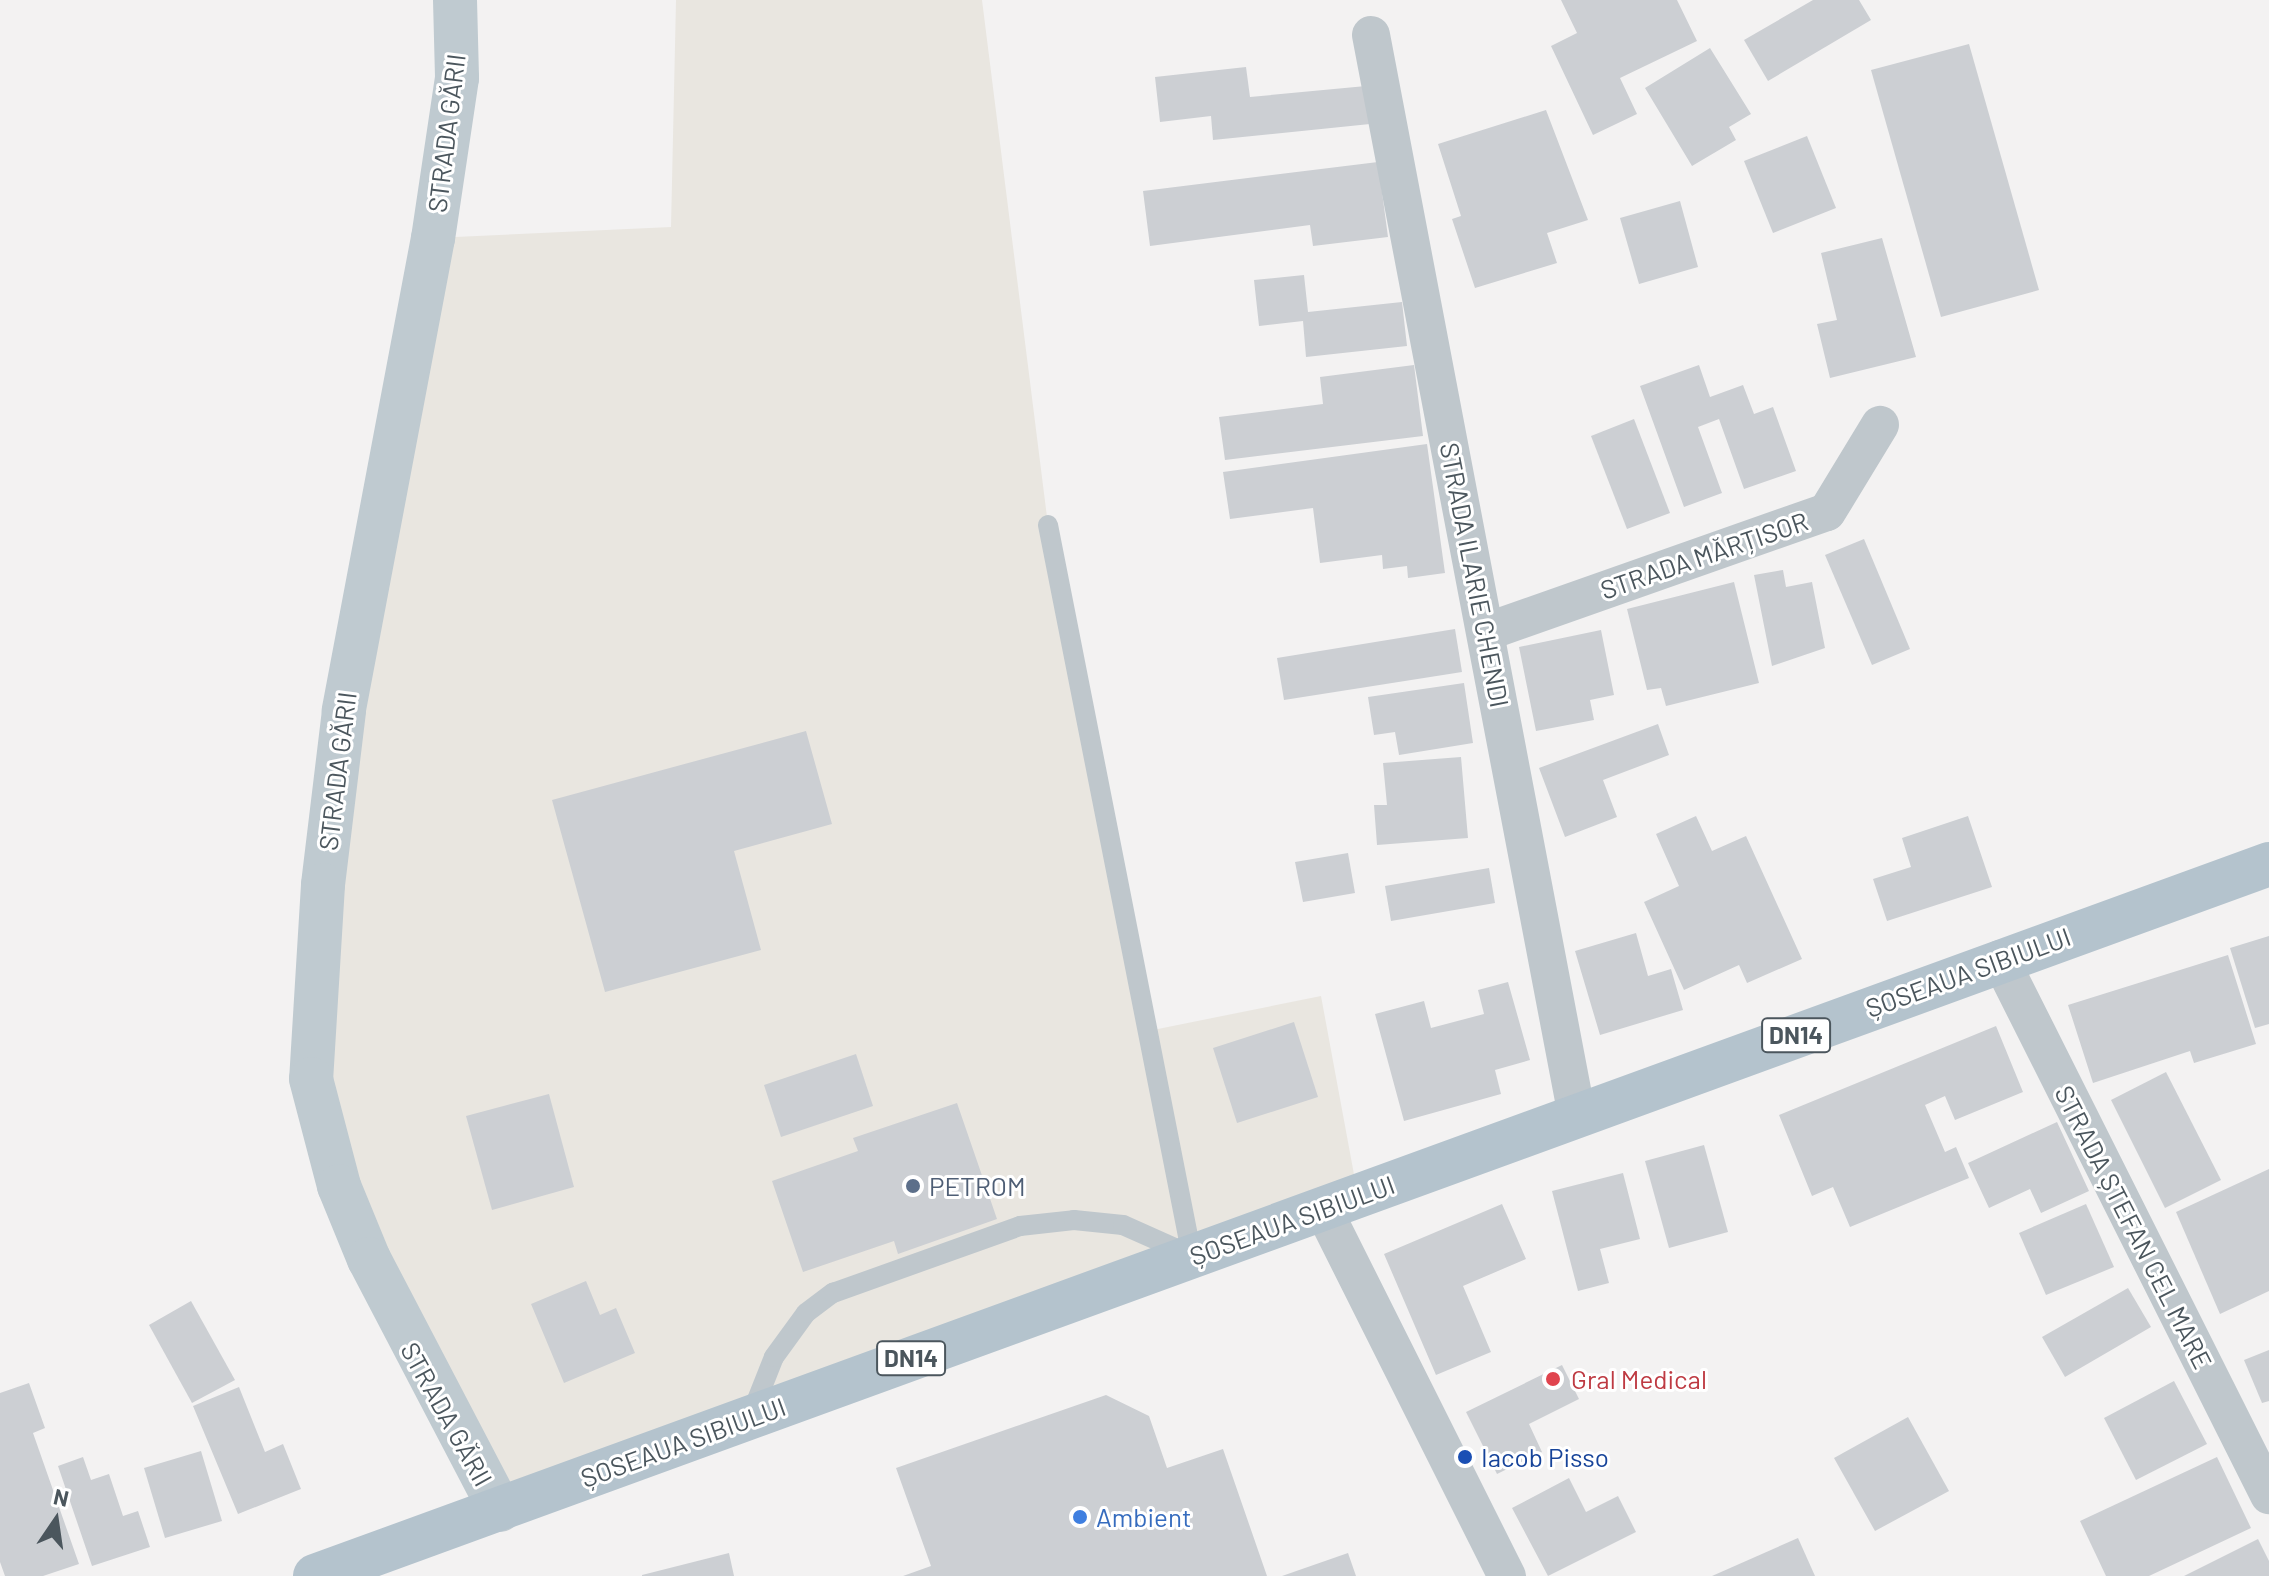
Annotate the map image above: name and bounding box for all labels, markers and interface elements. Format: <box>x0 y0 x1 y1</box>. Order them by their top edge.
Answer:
street label: STRADA GĂRII <box>421 52 471 214</box>
street label: STRADA ILARIE CHENDI <box>1434 440 1516 710</box>
street label: STRADA MĂRȚISOR <box>1596 505 1812 605</box>
street label: STRADA GĂRII <box>312 690 362 852</box>
street label: ȘOSEAUA SIBIULUI <box>1861 920 2075 1024</box>
road number: DN14 <box>1760 1015 1832 1055</box>
street label: STRADA ȘTEFAN CEL MARE <box>2049 1080 2219 1374</box>
street label: ȘOSEAUA SIBIULUI <box>1185 1168 1399 1272</box>
place label: PETROM <box>929 1170 1026 1202</box>
marker: PETROM <box>904 1177 922 1195</box>
street label: STRADA GĂRII <box>395 1337 499 1491</box>
road number: DN14 <box>875 1338 947 1378</box>
place label: Gral Medical <box>1571 1363 1707 1395</box>
marker: Gral Medical <box>1542 1368 1564 1390</box>
street label: ȘOSEAUA SIBIULUI <box>576 1390 790 1494</box>
place label: Iacob Pisso <box>1481 1441 1609 1473</box>
marker: Iacob Pisso <box>1456 1448 1474 1466</box>
north arrow <box>16 1480 96 1560</box>
text: N <box>51 1482 71 1511</box>
place label: Ambient <box>1096 1501 1191 1533</box>
marker: Ambient <box>1071 1508 1089 1526</box>

